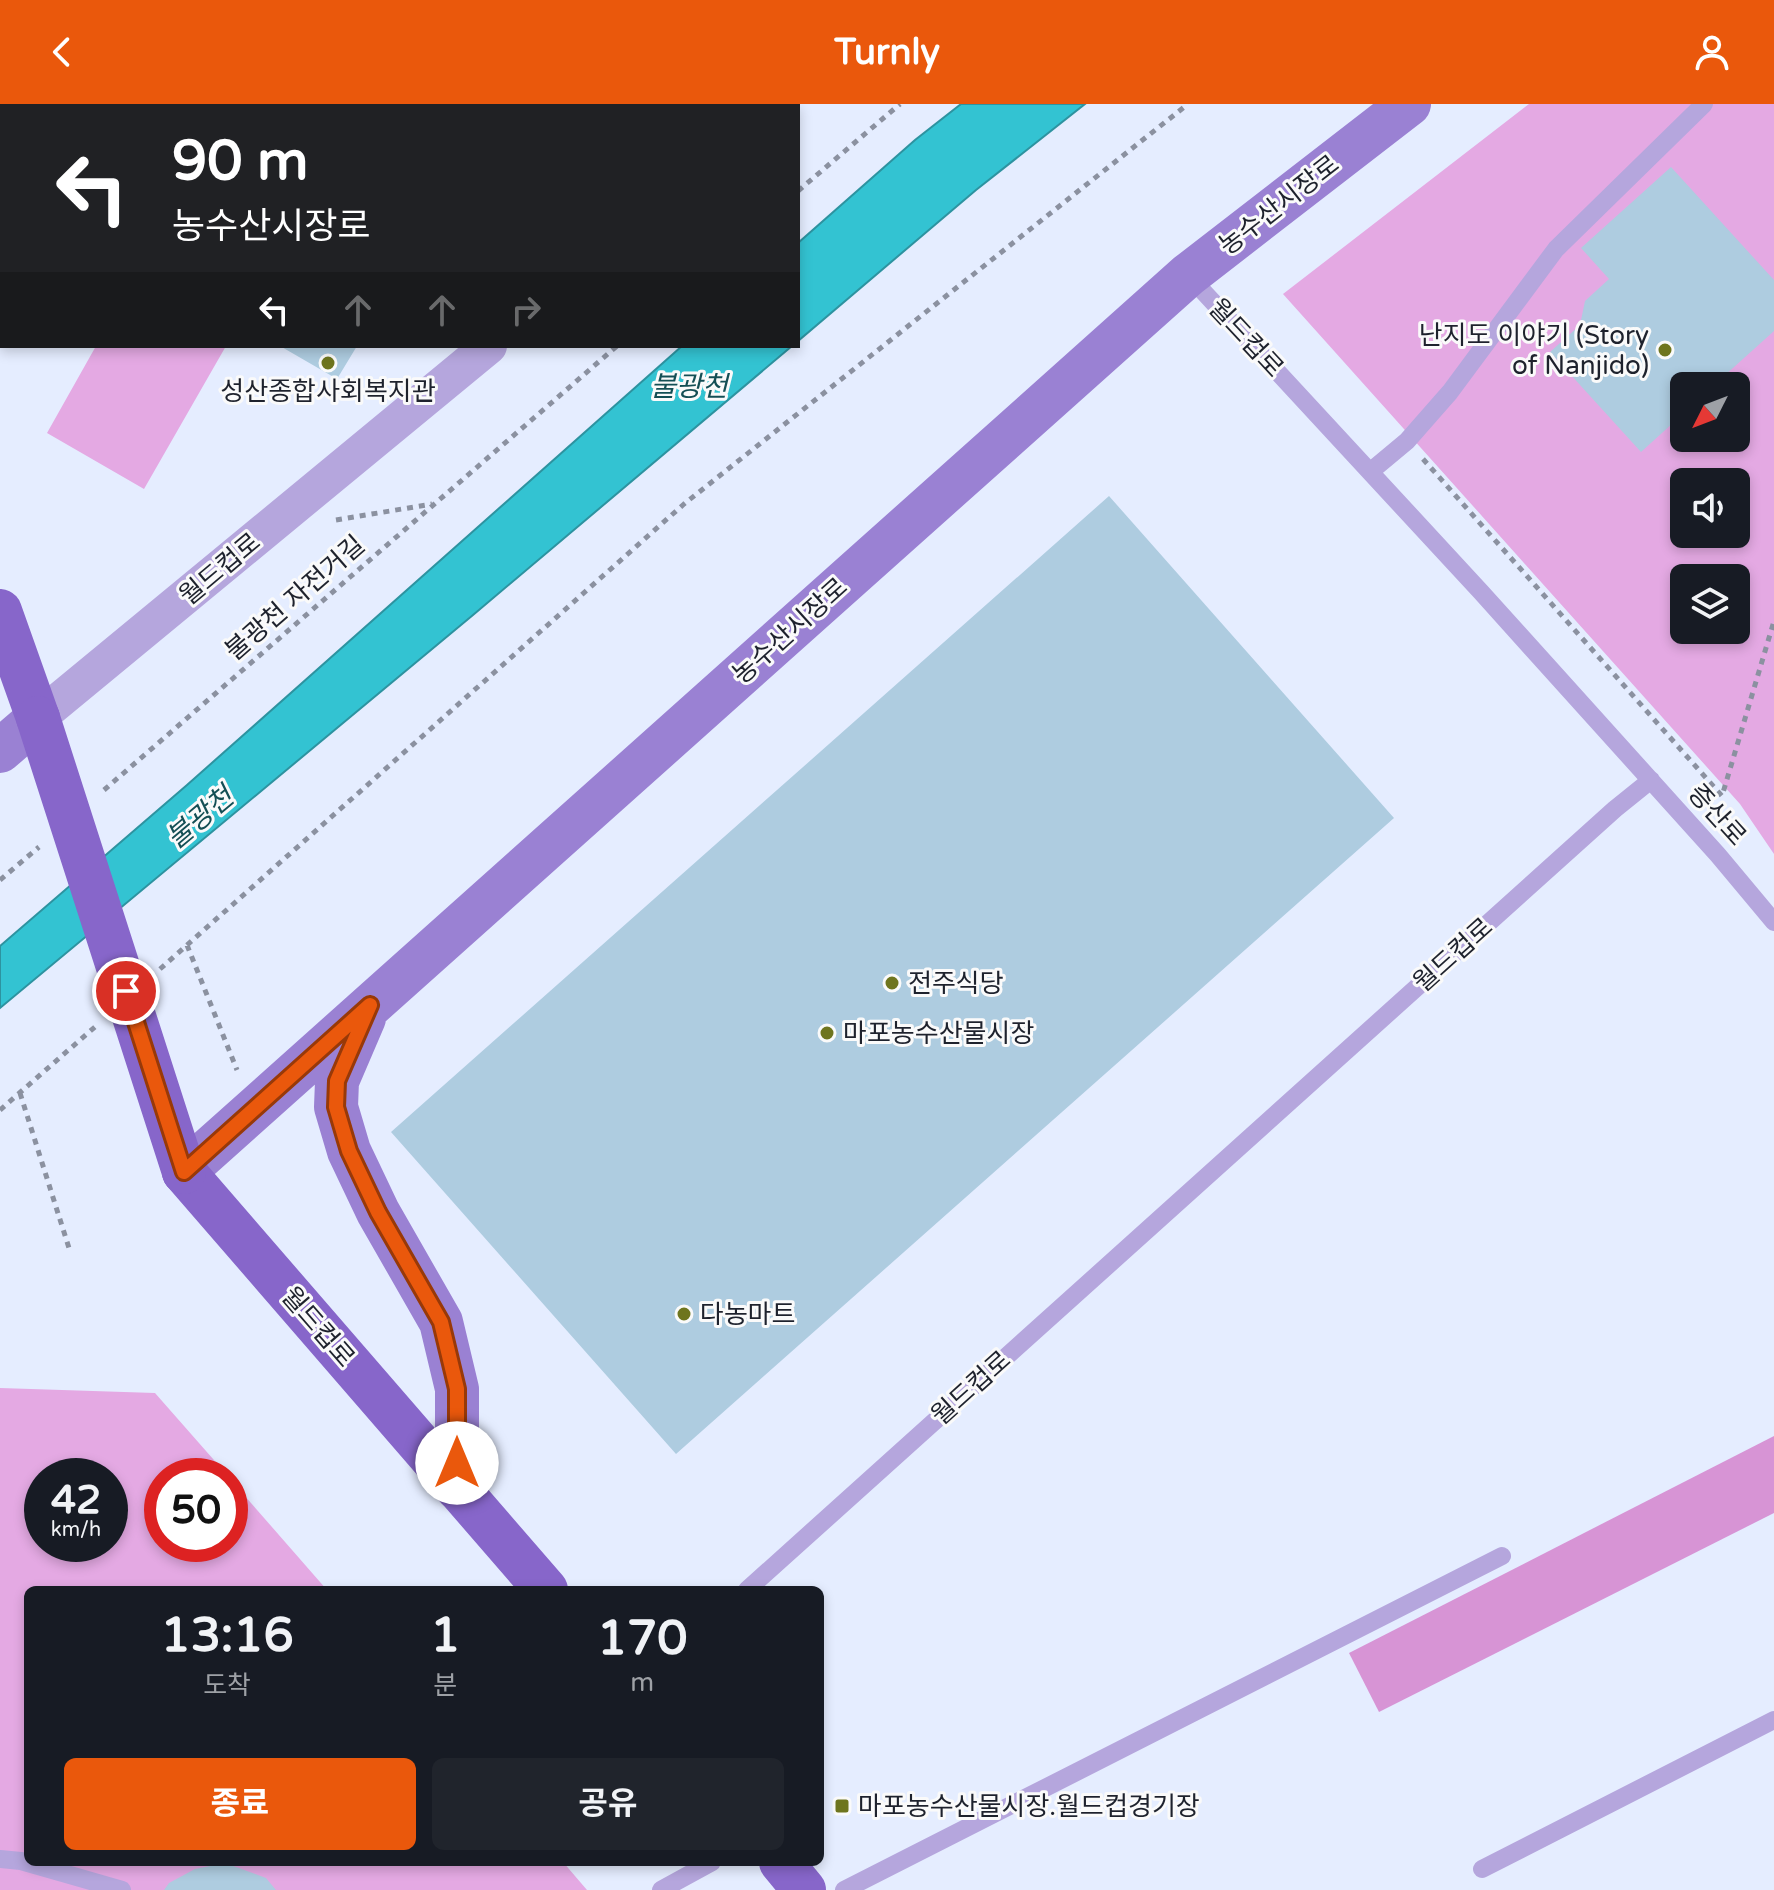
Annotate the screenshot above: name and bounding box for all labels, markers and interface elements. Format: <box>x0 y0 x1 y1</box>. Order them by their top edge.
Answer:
icon: back <box>40 30 84 74</box>
icon: person <box>1690 30 1734 74</box>
text: Turnly <box>834 31 940 74</box>
text: 90 m <box>172 128 308 195</box>
icon: left <box>40 136 144 240</box>
street label: 농수산시장로 <box>1213 149 1345 261</box>
text: 농수산시장로 <box>172 205 371 248</box>
icon: left <box>252 288 296 332</box>
icon: ahead <box>336 288 380 332</box>
icon: ahead <box>420 288 464 332</box>
icon: right <box>504 288 548 332</box>
street label: 월드컵로 <box>1202 292 1290 384</box>
place label: 난지도 이야기 (Story of Nanjido) <box>1419 320 1649 381</box>
marker: 난지도 이야기 (Story of Nanjido) <box>1656 341 1674 359</box>
marker: 성산종합사회복지관 <box>319 354 337 372</box>
water label: 불광천 <box>650 370 731 404</box>
north arrow <box>1670 372 1750 452</box>
map controls <box>1670 372 1750 644</box>
place label: 성산종합사회복지관 <box>220 376 436 407</box>
button: sound <box>1670 468 1750 548</box>
street label: 월드컵로 <box>173 526 267 612</box>
street label: 불광천 자전거길 <box>219 529 371 667</box>
button: layers <box>1670 564 1750 644</box>
street label: 농수산시장로 <box>726 571 854 691</box>
water label: 불광천 <box>159 778 243 856</box>
street label: 증산로 <box>1681 778 1753 852</box>
street label: 월드컵로 <box>1407 911 1499 999</box>
pin <box>92 957 160 1025</box>
place label: 전주식당 <box>908 968 1004 999</box>
icon: arrive <box>104 969 148 1013</box>
marker: 전주식당 <box>883 974 901 992</box>
place label: 마포농수산물시장 <box>843 1018 1034 1049</box>
marker: 마포농수산물시장 <box>818 1024 836 1042</box>
street label: 월드컵로 <box>275 1281 361 1373</box>
place label: 다농마트 <box>700 1299 796 1330</box>
marker: 다농마트 <box>675 1305 693 1323</box>
street label: 월드컵로 <box>925 1344 1017 1432</box>
position arrow <box>415 1421 499 1505</box>
speed limit sign: 50 <box>144 1458 248 1562</box>
text: 42 <box>51 1476 101 1524</box>
text: km/h <box>51 1518 101 1542</box>
text: 13:16 <box>161 1607 294 1665</box>
text: 1 <box>430 1607 460 1665</box>
text: 170 <box>597 1610 687 1668</box>
text: m <box>630 1667 654 1698</box>
text: 도착 <box>203 1670 251 1701</box>
text: 분 <box>433 1670 457 1701</box>
button: 종료 <box>64 1758 416 1850</box>
button: 공유 <box>432 1758 784 1850</box>
place label: 마포농수산물시장.월드컵경기장 <box>858 1791 1200 1822</box>
marker: 마포농수산물시장.월드컵경기장 <box>833 1797 851 1815</box>

